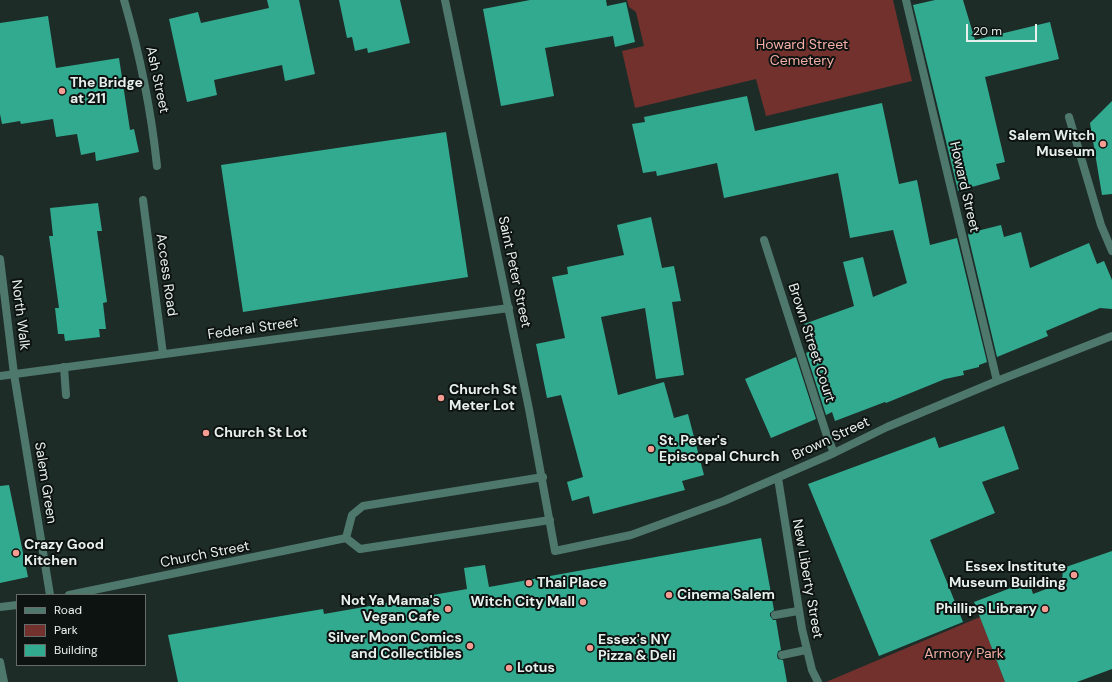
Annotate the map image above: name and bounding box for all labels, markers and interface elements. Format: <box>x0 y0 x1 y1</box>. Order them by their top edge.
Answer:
scale bar <box>968 16 1039 42</box>
text: 20 m <box>973 23 1002 39</box>
park label: Howard Street Cemetery <box>756 37 848 70</box>
street label: Ash Street <box>142 45 172 115</box>
place label: The Bridge at 211 <box>70 75 143 108</box>
marker: The Bridge at 211 <box>57 86 67 96</box>
place label: Salem Witch Museum <box>1009 128 1095 160</box>
marker: Salem Witch Museum <box>1098 139 1108 149</box>
street label: Howard Street <box>945 140 983 234</box>
street label: Saint Peter Street <box>494 215 534 329</box>
street label: Access Road <box>152 233 180 317</box>
street label: North Walk <box>7 279 33 351</box>
street label: Brown Street Court <box>784 281 838 405</box>
street label: Federal Street <box>207 314 299 344</box>
place label: Church St Meter Lot <box>449 382 517 414</box>
marker: Church St Meter Lot <box>436 393 446 403</box>
street label: Brown Street <box>790 414 872 464</box>
place label: Church St Lot <box>214 425 307 441</box>
marker: Church St Lot <box>201 428 211 438</box>
place label: St. Peter's Episcopal Church <box>659 433 779 466</box>
street label: Salem Green <box>30 441 60 525</box>
marker: St. Peter's Episcopal Church <box>646 444 656 454</box>
street label: New Liberty Street <box>788 518 826 640</box>
place label: Crazy Good Kitchen <box>24 537 104 570</box>
street label: Church Street <box>159 538 251 572</box>
marker: Crazy Good Kitchen <box>11 548 21 558</box>
place label: Essex Institute Museum Building <box>949 559 1066 592</box>
marker: Essex Institute Museum Building <box>1069 570 1079 580</box>
place label: Thai Place <box>537 575 607 591</box>
marker: Thai Place <box>524 578 534 588</box>
place label: Cinema Salem <box>677 587 775 603</box>
marker: Cinema Salem <box>664 590 674 600</box>
place label: Not Ya Mama's Vegan Cafe <box>341 593 440 626</box>
legend <box>16 594 146 666</box>
place label: Witch City Mall <box>471 594 575 610</box>
marker: Witch City Mall <box>578 597 588 607</box>
place label: Phillips Library <box>936 601 1037 617</box>
text: Road <box>54 602 82 618</box>
marker: Not Ya Mama's Vegan Cafe <box>443 604 453 614</box>
marker: Phillips Library <box>1040 604 1050 614</box>
text: Park <box>54 622 78 638</box>
place label: Silver Moon Comics and Collectibles <box>328 630 462 662</box>
place label: Essex's NY Pizza & Deli <box>598 632 676 664</box>
marker: Silver Moon Comics and Collectibles <box>465 641 475 651</box>
text: Building <box>54 642 98 658</box>
marker: Essex's NY Pizza & Deli <box>585 643 595 653</box>
park label: Armory Park <box>924 646 1004 662</box>
place label: Lotus <box>517 660 555 676</box>
marker: Lotus <box>504 663 514 673</box>

